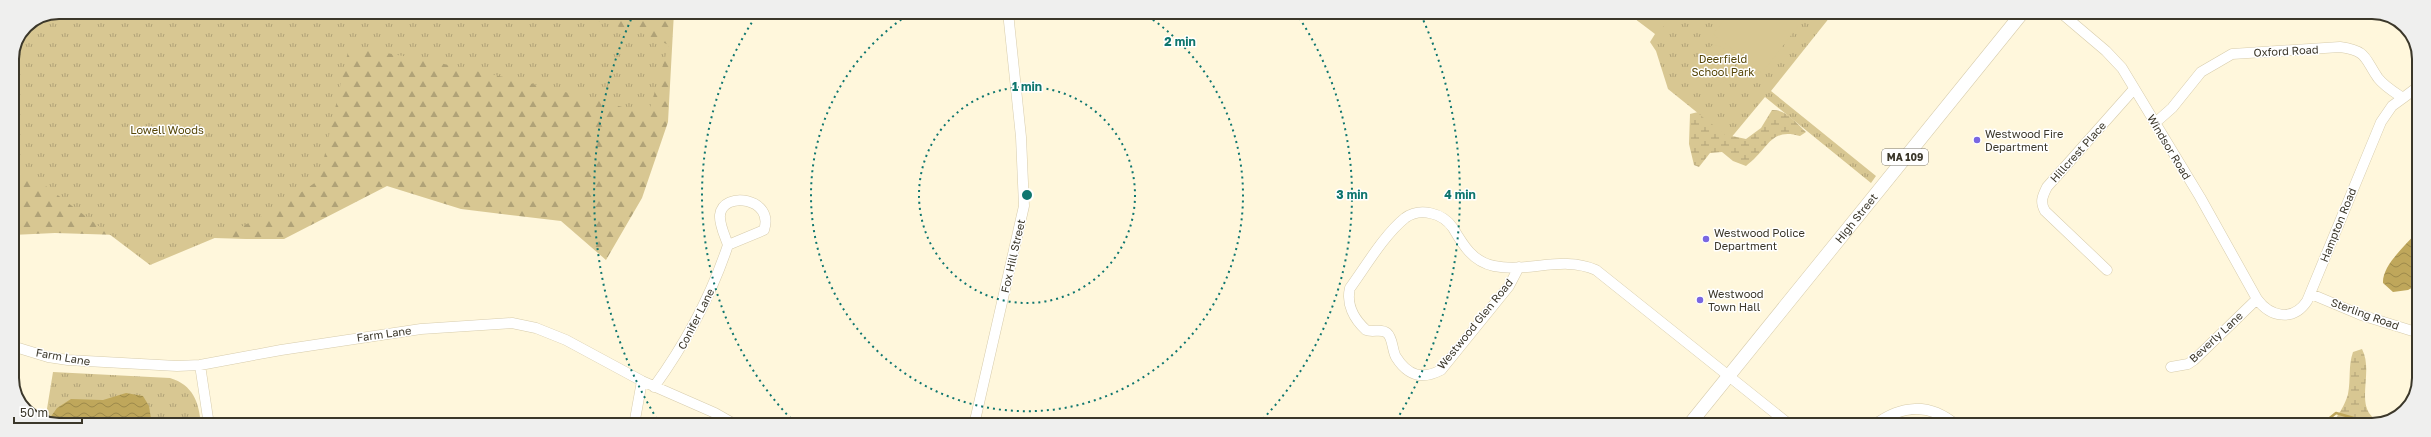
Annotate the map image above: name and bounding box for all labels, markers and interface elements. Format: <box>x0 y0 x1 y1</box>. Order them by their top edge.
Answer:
text: 2 min <box>1164 34 1196 49</box>
street label: Oxford Road <box>2253 42 2319 59</box>
park label: Deerfield School Park <box>1691 52 1755 78</box>
text: 1 min <box>1012 79 1042 94</box>
street label: Windsor Road <box>2145 112 2194 182</box>
street label: Hillcrest Place <box>2047 119 2108 185</box>
park label: Lowell Woods <box>130 123 204 136</box>
place label: Westwood Fire Department <box>1985 127 2063 153</box>
marker: Westwood Fire Department <box>1972 135 1982 145</box>
road number: MA 109 <box>1882 149 1928 165</box>
street label: Hampton Road <box>2317 186 2358 264</box>
text: 3 min <box>1336 187 1368 202</box>
text: 4 min <box>1444 187 1476 202</box>
centre of rings <box>1020 188 1034 202</box>
street label: High Street <box>1832 190 1880 245</box>
street label: Fox Hill Street <box>998 218 1027 294</box>
place label: Westwood Police Department <box>1714 226 1805 252</box>
marker: Westwood Police Department <box>1701 234 1711 244</box>
street label: Westwood Glen Road <box>1434 276 1515 371</box>
street label: Conifer Lane <box>675 286 717 352</box>
place label: Westwood Town Hall <box>1708 287 1764 313</box>
marker: Westwood Town Hall <box>1695 295 1705 305</box>
street label: Sterling Road <box>2329 295 2401 332</box>
street label: Beverly Lane <box>2186 309 2245 365</box>
street label: Farm Lane <box>356 323 412 344</box>
street label: Farm Lane <box>35 345 91 368</box>
scale bar <box>14 399 82 425</box>
text: 50 m <box>20 405 48 420</box>

